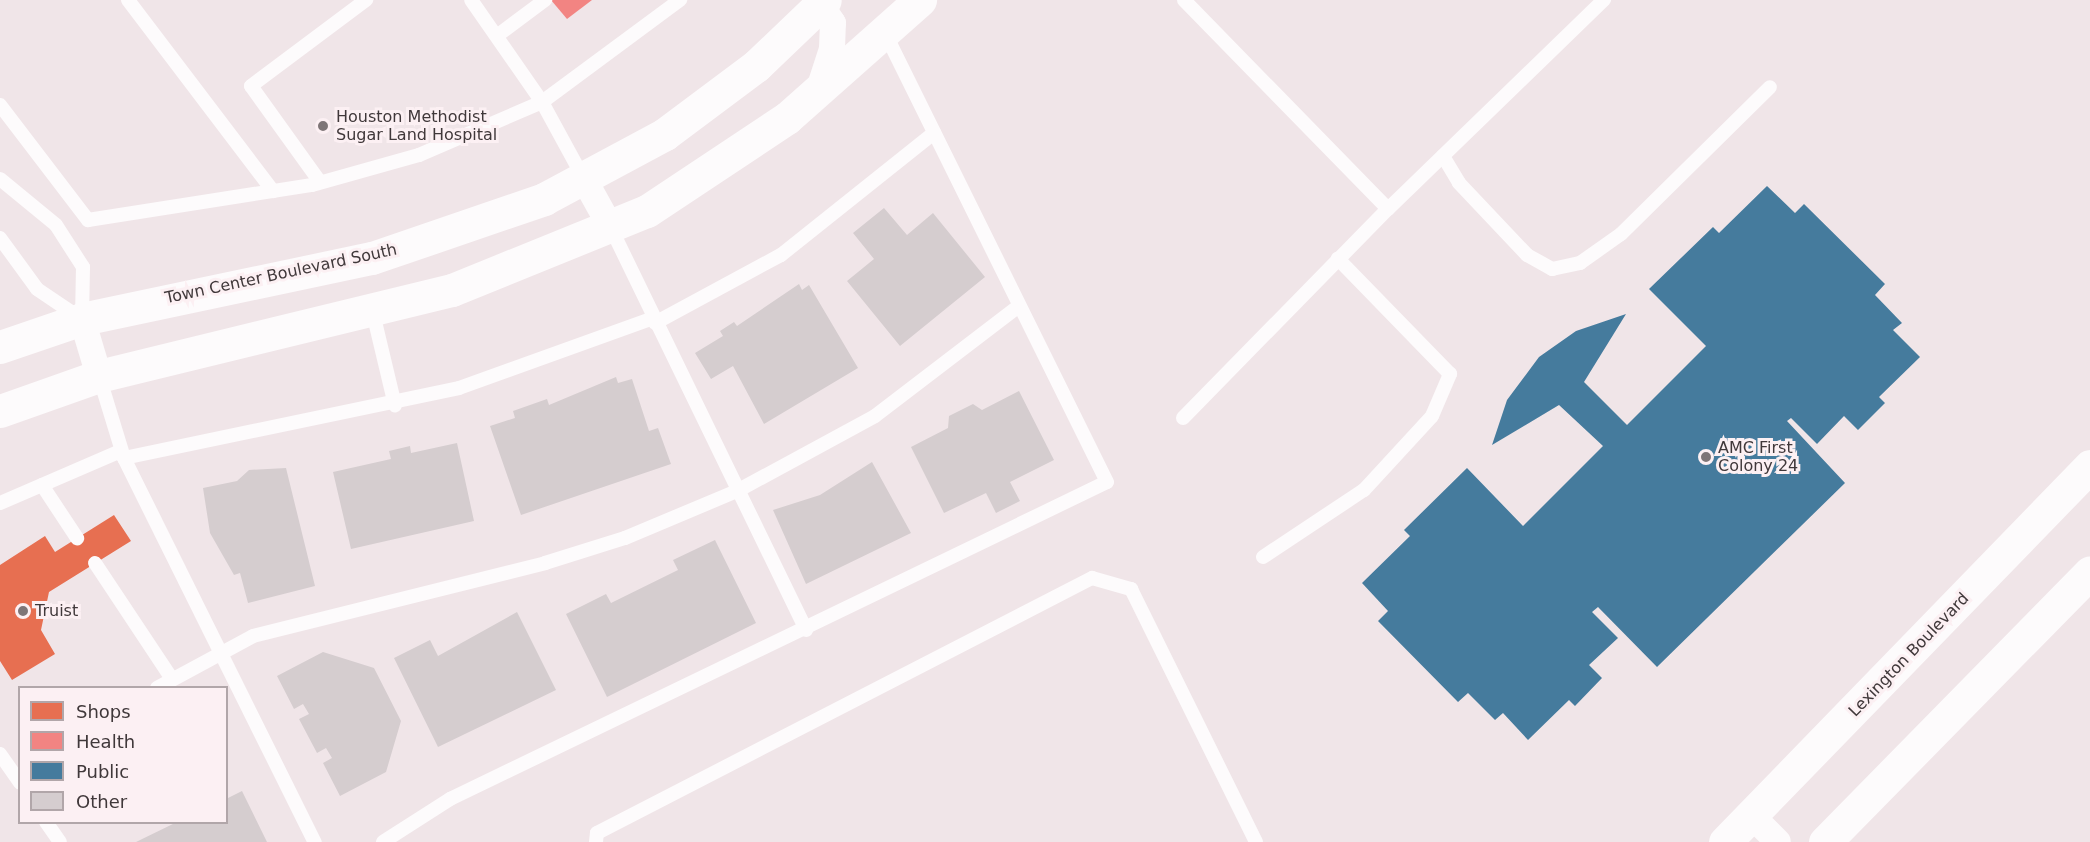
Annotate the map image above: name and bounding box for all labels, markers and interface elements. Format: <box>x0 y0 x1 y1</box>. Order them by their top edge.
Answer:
place label: Houston Methodist Sugar Land Hospital <box>336 107 497 145</box>
marker: Houston Methodist Sugar Land Hospital <box>314 117 332 135</box>
street label: Town Center Boulevard South <box>163 240 399 308</box>
place label: AMC First Colony 24 <box>1718 438 1798 476</box>
marker: AMC First Colony 24 <box>1699 450 1713 464</box>
street label: Lexington Boulevard <box>1845 589 1973 721</box>
place label: Truist <box>35 601 78 621</box>
marker: Truist <box>16 604 30 618</box>
legend <box>18 686 228 824</box>
text: Shops <box>76 701 131 722</box>
text: Health <box>76 731 135 752</box>
text: Public <box>76 761 129 782</box>
text: Other <box>76 791 127 812</box>

